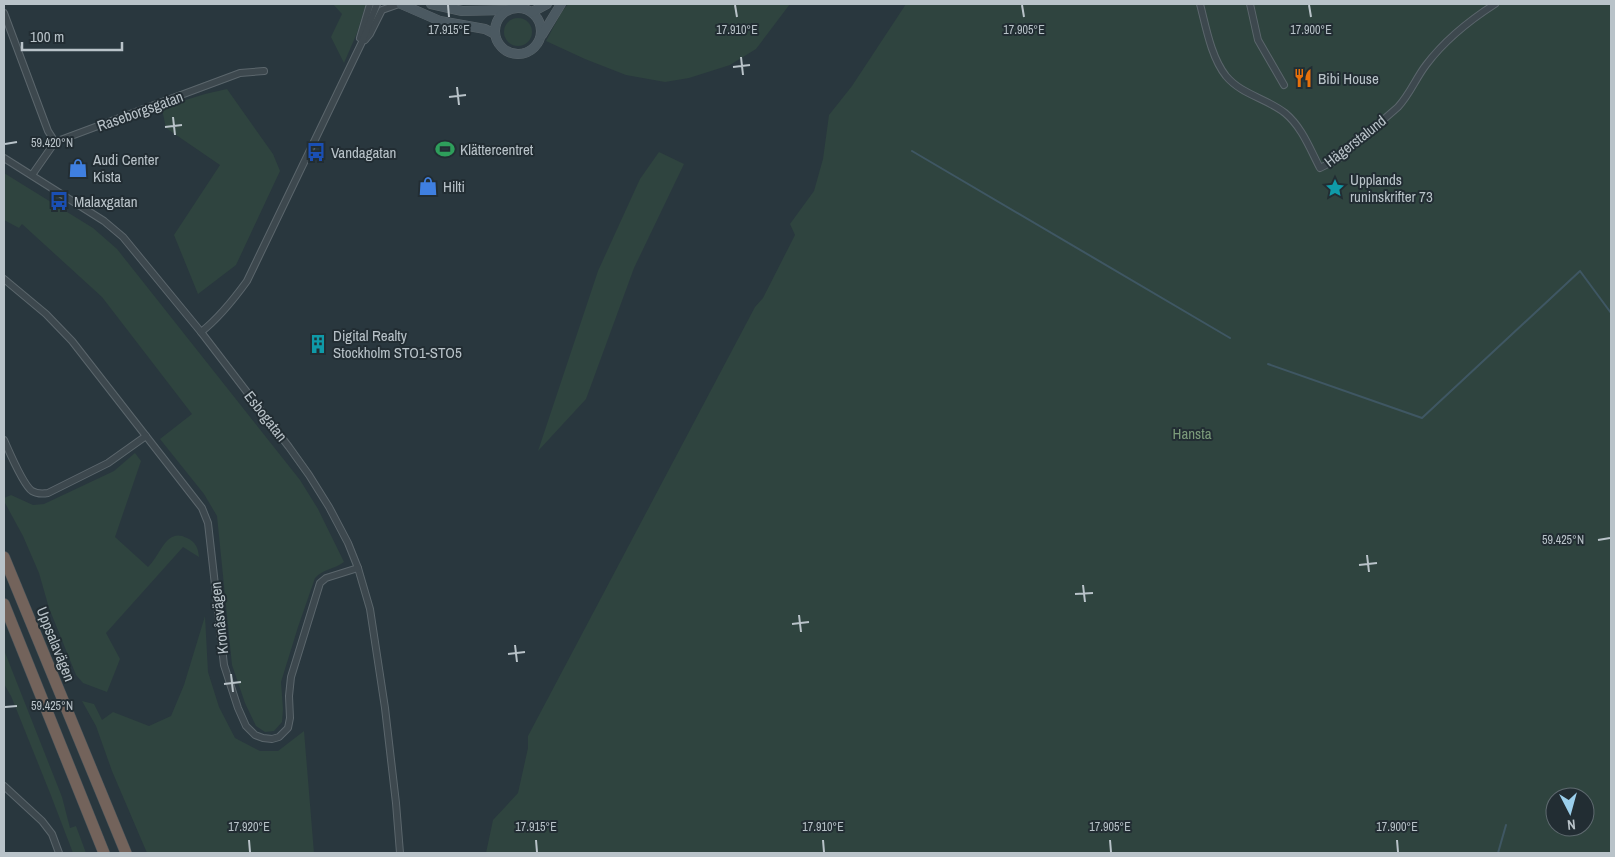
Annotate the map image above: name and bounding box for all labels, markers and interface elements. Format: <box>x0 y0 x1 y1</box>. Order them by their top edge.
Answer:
scale bar <box>22 20 122 52</box>
text: 17.915°E <box>428 22 470 38</box>
text: 17.910°E <box>716 22 758 38</box>
text: 17.905°E <box>1003 22 1045 38</box>
text: 17.900°E <box>1290 22 1332 38</box>
text: 100 m <box>30 26 64 47</box>
restaurant icon: Bibi House <box>1292 67 1314 89</box>
place label: Bibi House <box>1318 68 1379 89</box>
street label: Raseborgsgatan <box>94 86 186 136</box>
street label: Hägerstalund <box>1320 110 1390 172</box>
text: 59.420°N <box>31 135 73 151</box>
sports icon: Klättercentret <box>434 138 456 160</box>
place label: Klättercentret <box>460 139 534 160</box>
bus stop icon: Vandagatan <box>305 141 327 163</box>
place label: Vandagatan <box>331 142 396 163</box>
place label: Audi Center Kista <box>92 149 159 187</box>
shop icon: Audi Center Kista <box>67 157 89 179</box>
place label: Upplands runinskrifter 73 <box>1350 169 1433 207</box>
shop icon: Hilti <box>417 175 439 197</box>
place label: Hilti <box>443 176 465 197</box>
place icon: Upplands runinskrifter 73 <box>1324 177 1346 199</box>
bus stop icon: Malaxgatan <box>48 190 70 212</box>
place label: Malaxgatan <box>74 191 138 212</box>
place label: Digital Realty Stockholm STO1-STO5 <box>333 325 462 363</box>
building icon: Digital Realty Stockholm STO1-STO5 <box>307 333 329 355</box>
street label: Esbogatan <box>240 386 292 446</box>
park label: Hansta <box>1173 423 1212 444</box>
text: 59.425°N <box>1542 532 1584 548</box>
street label: Kronåsvägen <box>205 581 233 655</box>
street label: Uppsalavägen <box>32 604 80 684</box>
text: 59.425°N <box>31 698 73 714</box>
north arrow <box>1545 787 1595 837</box>
text: N <box>1566 816 1576 834</box>
text: 17.920°E <box>228 819 270 835</box>
text: 17.915°E <box>515 819 557 835</box>
text: 17.910°E <box>802 819 844 835</box>
text: 17.905°E <box>1089 819 1131 835</box>
text: 17.900°E <box>1376 819 1418 835</box>

